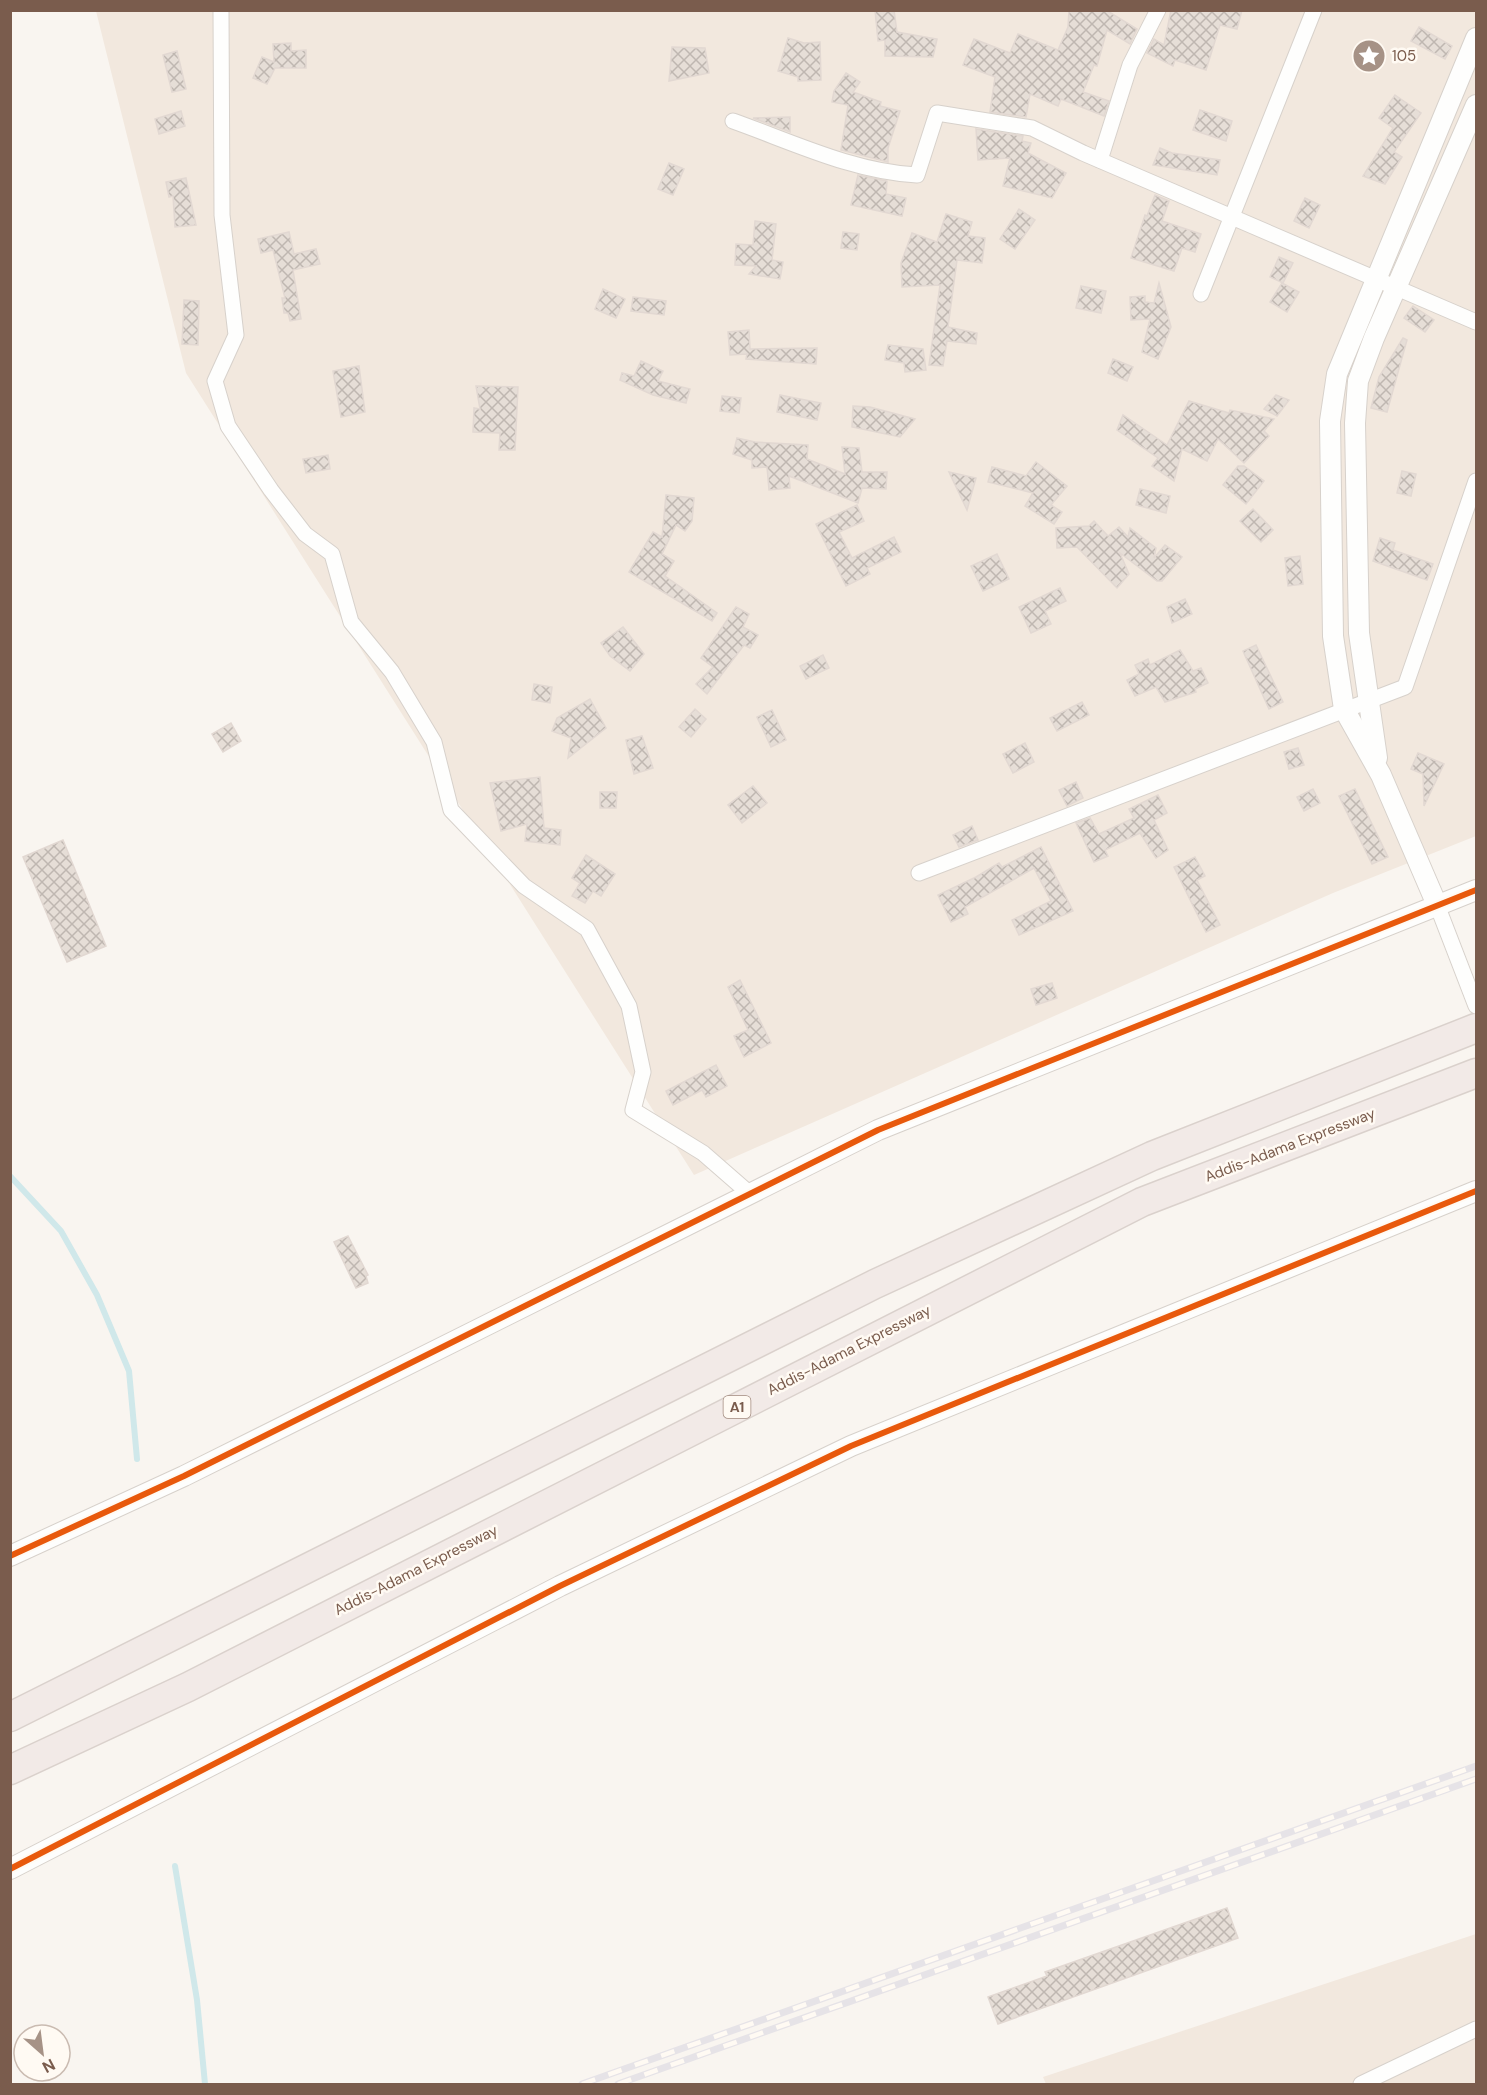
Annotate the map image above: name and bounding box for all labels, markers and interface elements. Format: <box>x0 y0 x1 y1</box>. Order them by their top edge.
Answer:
place icon: 105 <box>1351 38 1387 74</box>
place label: 105 <box>1392 46 1416 66</box>
street label: Addis-Adama Expressway <box>1202 1103 1379 1187</box>
street label: Addis-Adama Expressway <box>764 1300 935 1400</box>
road number: A1 <box>724 1396 750 1418</box>
street label: Addis-Adama Expressway <box>331 1520 502 1620</box>
north arrow <box>12 2023 72 2083</box>
text: N <box>39 2054 59 2078</box>

